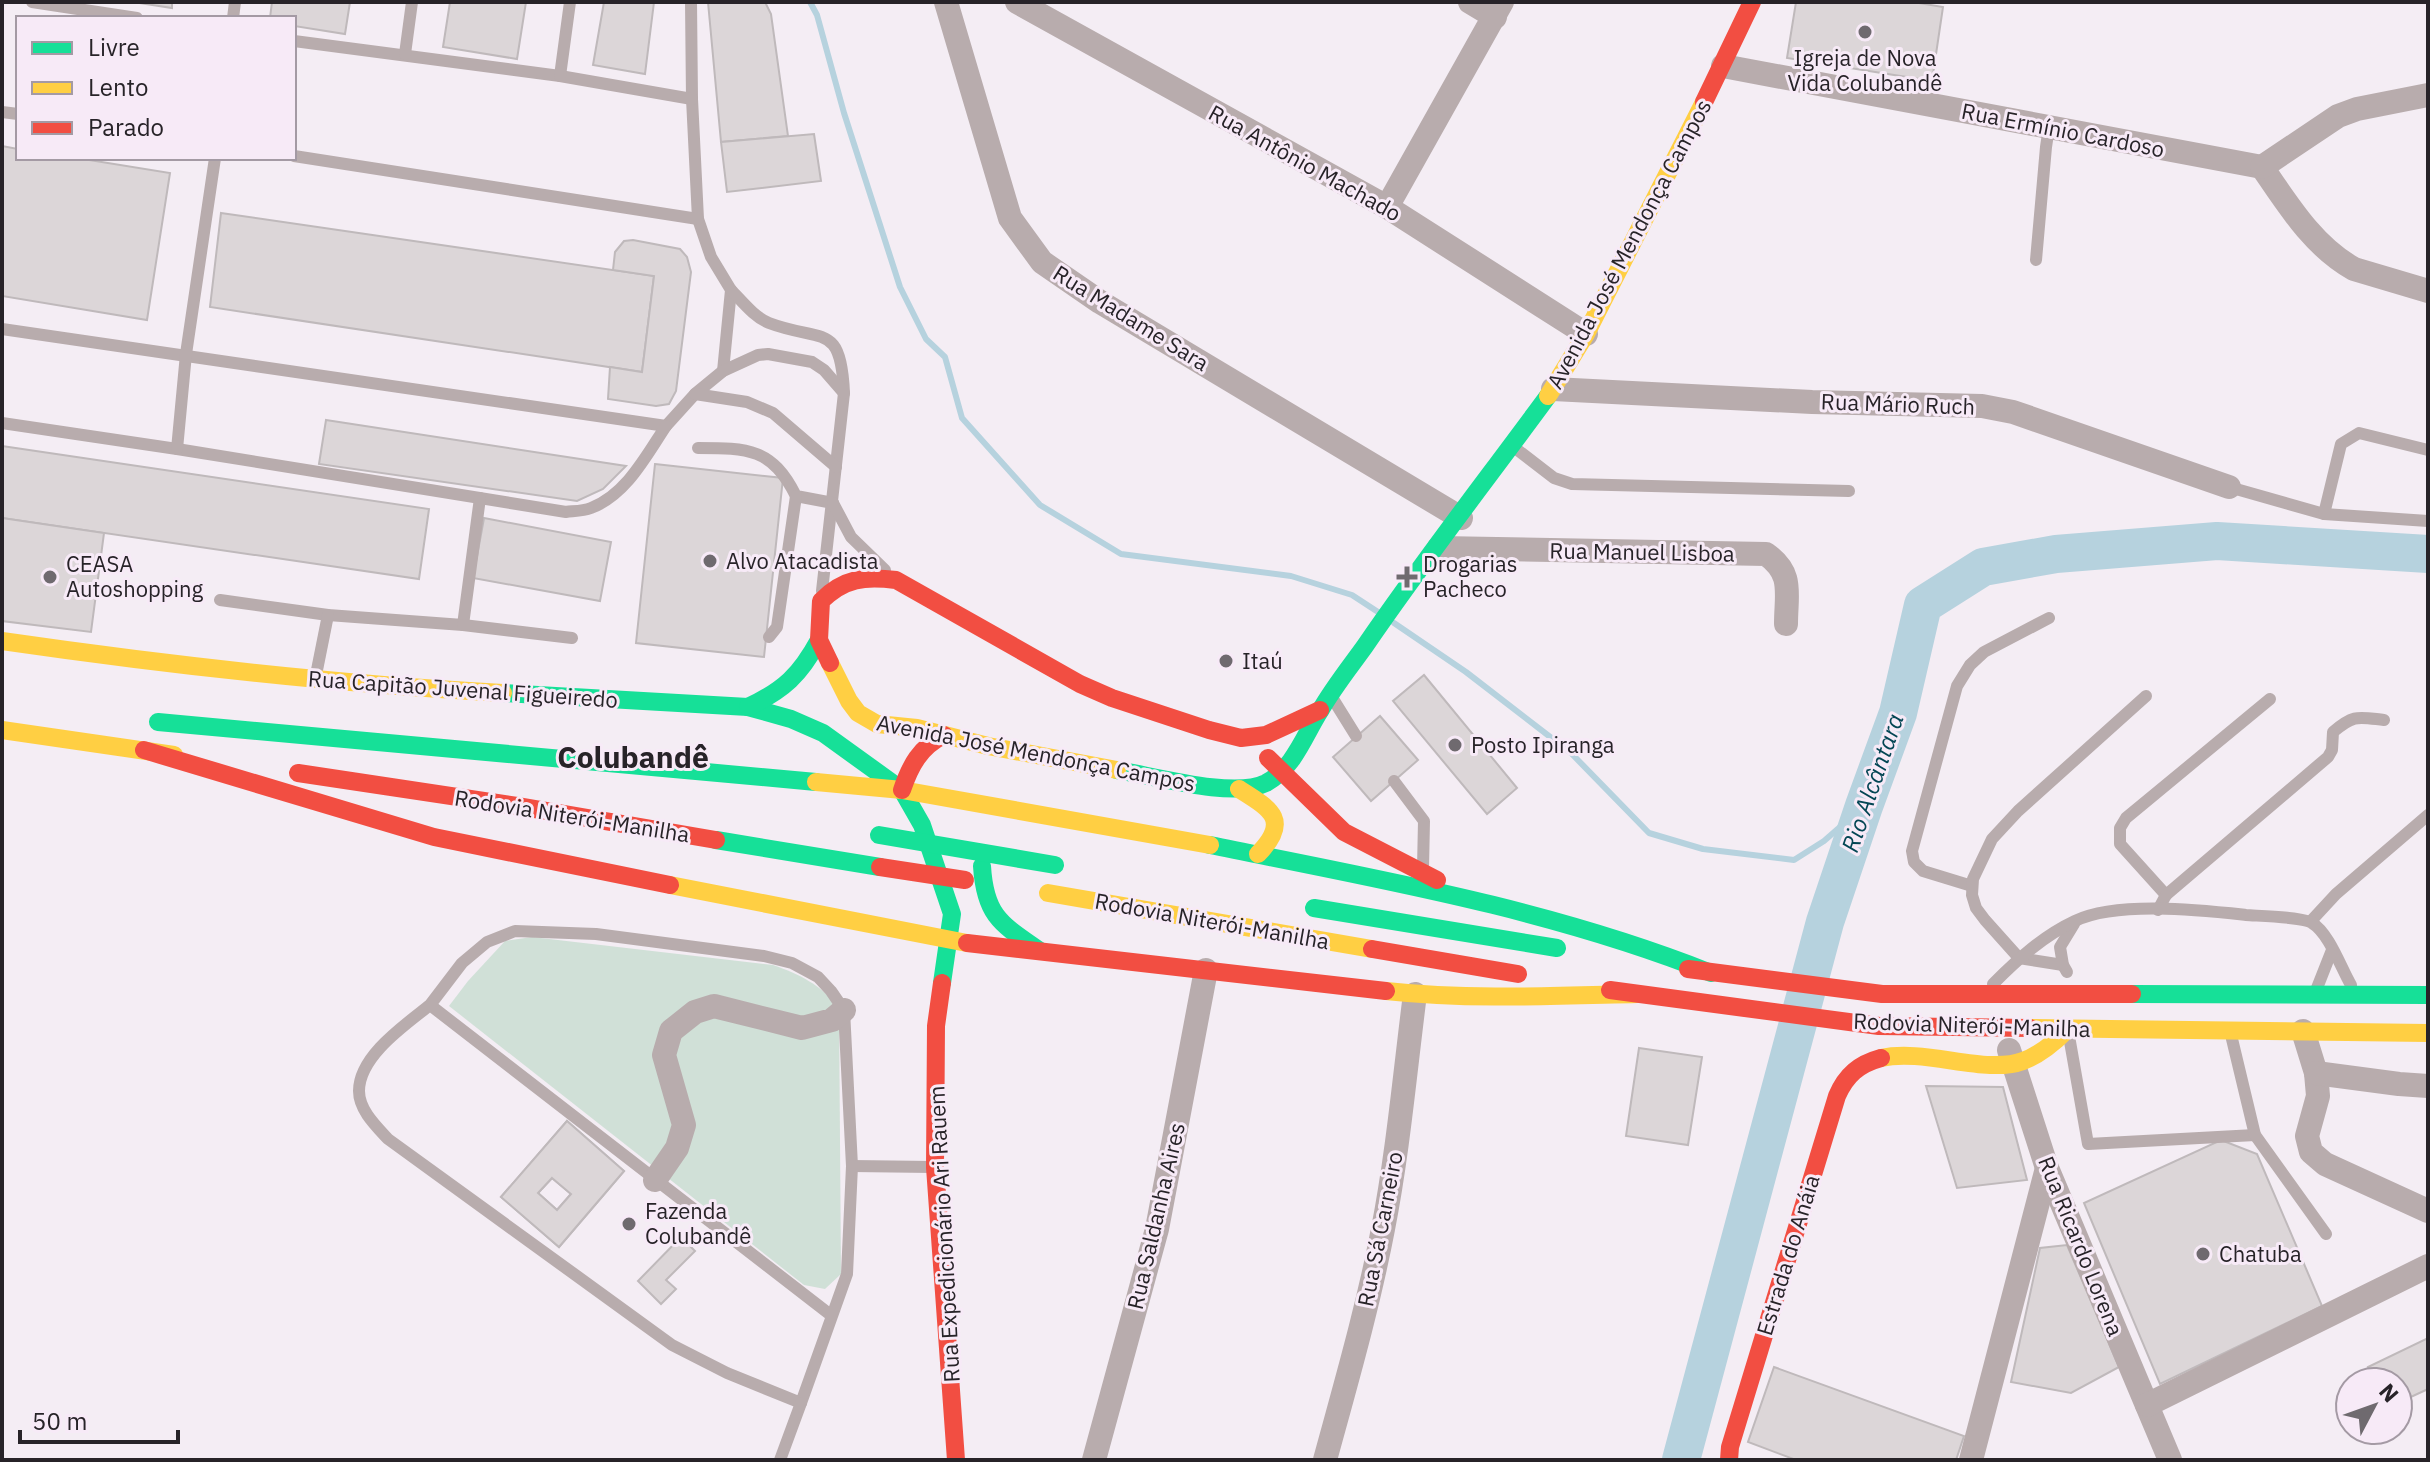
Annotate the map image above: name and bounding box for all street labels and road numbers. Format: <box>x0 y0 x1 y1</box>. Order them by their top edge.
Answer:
street label: Avenida José Mendonça Campos <box>1540 94 1717 394</box>
street label: Rua Ermínio Cardoso <box>1959 96 2167 163</box>
street label: Rua Antônio Machado <box>1204 98 1407 228</box>
street label: Rua Madame Sara <box>1048 258 1215 377</box>
street label: Rua Mário Ruch <box>1820 386 1976 421</box>
street label: Rua Manuel Lisboa <box>1549 535 1735 568</box>
street label: Rua Capitão Juvenal Figueiredo <box>307 663 619 714</box>
street label: Avenida José Mendonça Campos <box>874 707 1198 798</box>
street label: Rodovia Niterói-Manilha <box>453 783 692 848</box>
street label: Rodovia Niterói-Manilha <box>1093 886 1332 955</box>
street label: Rodovia Niterói-Manilha <box>1853 1006 2091 1043</box>
street label: Rua Expedicionário Ari Rauem <box>921 1085 966 1383</box>
street label: Rua Saldanha Aires <box>1120 1120 1191 1312</box>
street label: Rua Sá Carneiro <box>1350 1149 1409 1309</box>
street label: Rua Ricardo Lorena <box>2032 1152 2131 1340</box>
street label: Estrada do Anáia <box>1749 1171 1826 1339</box>

